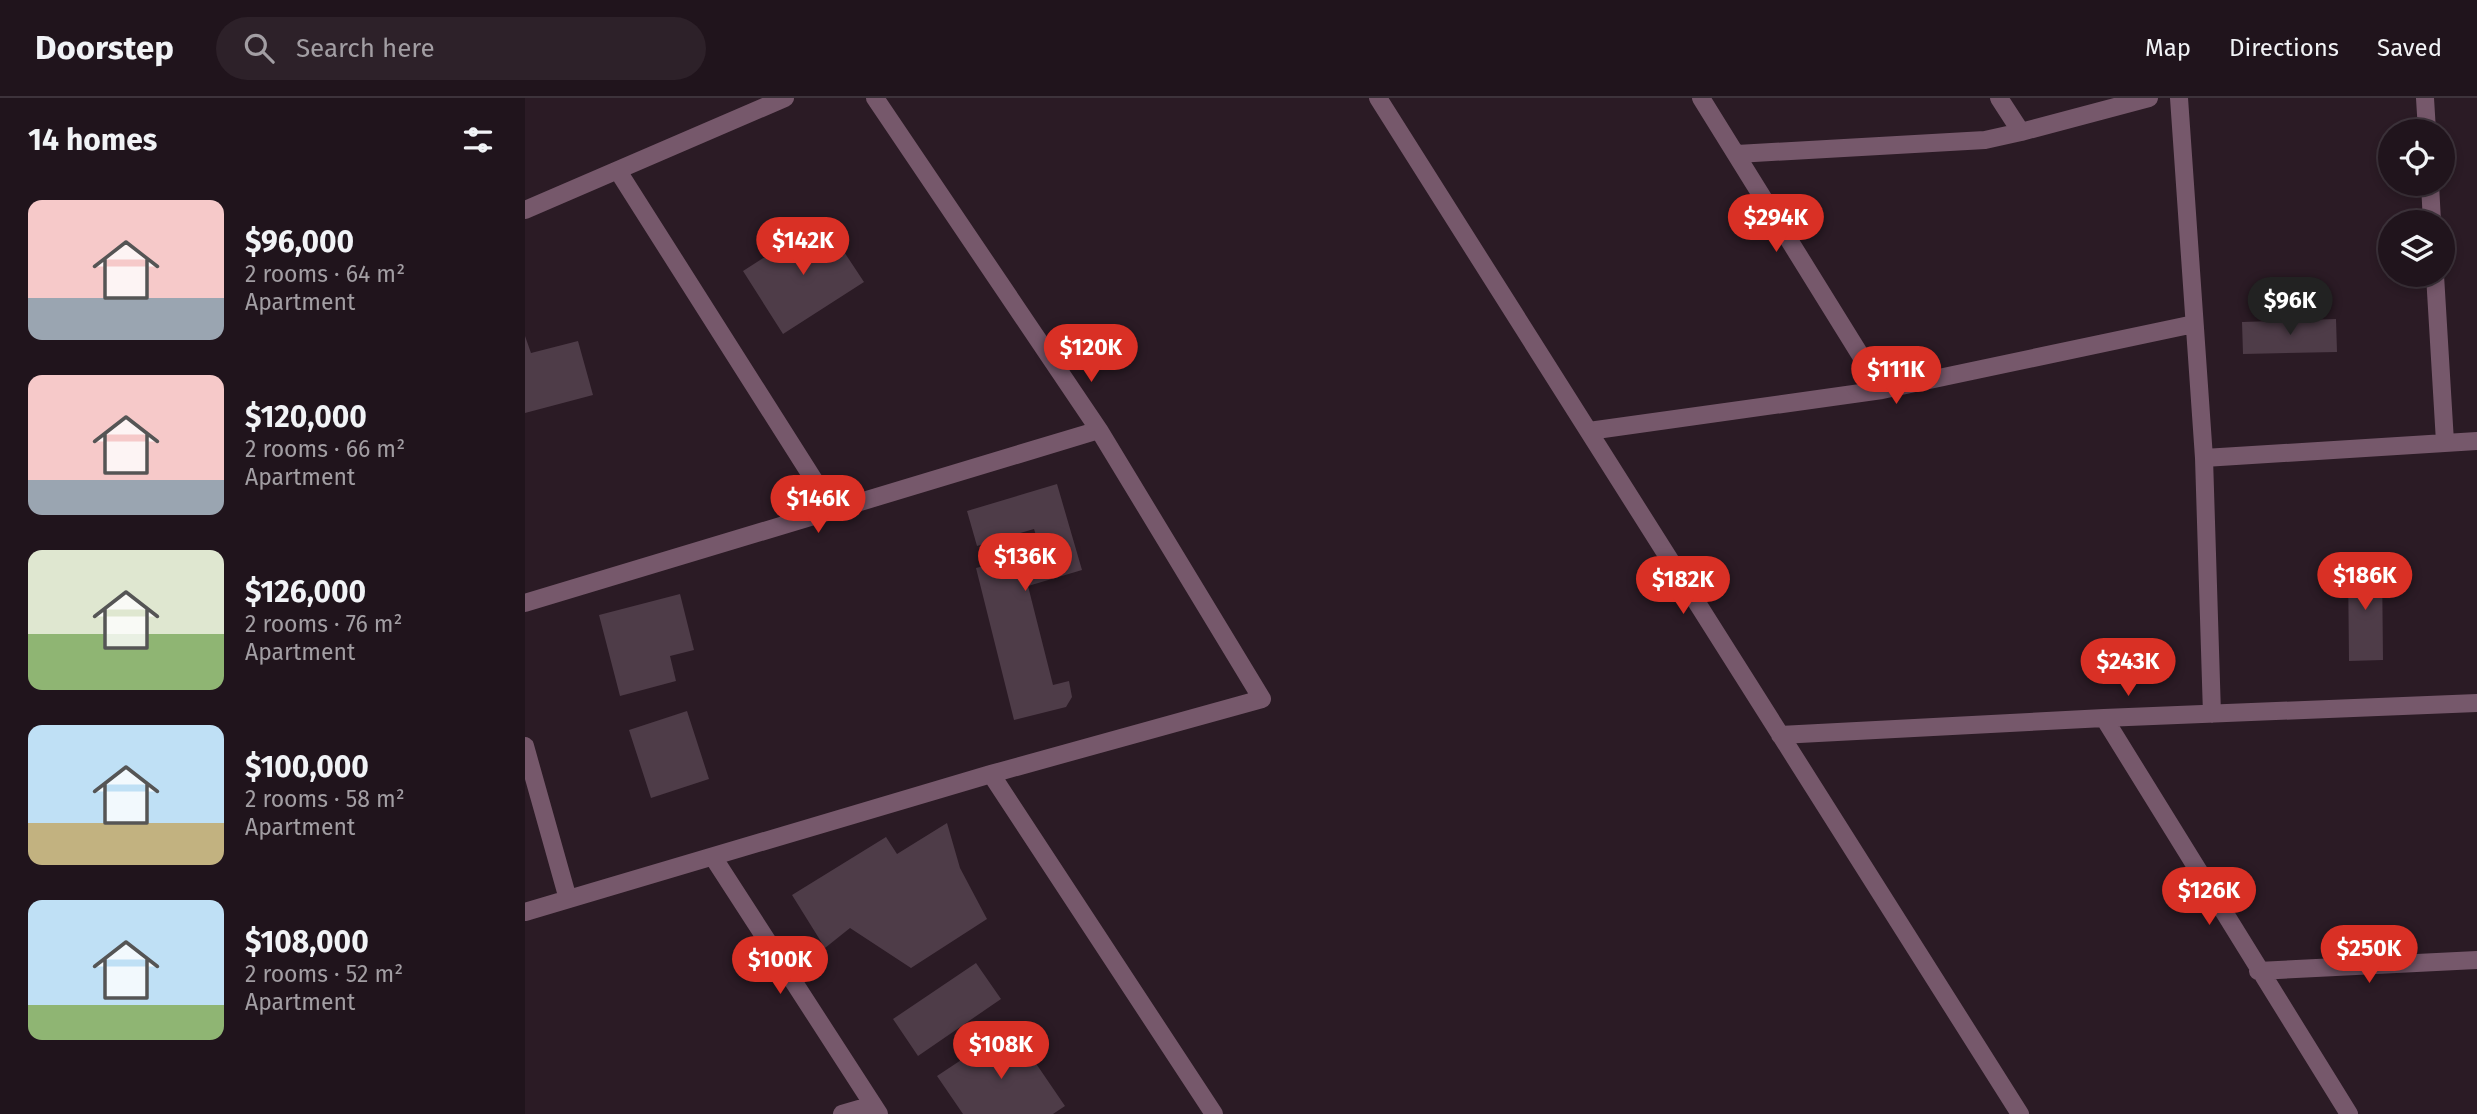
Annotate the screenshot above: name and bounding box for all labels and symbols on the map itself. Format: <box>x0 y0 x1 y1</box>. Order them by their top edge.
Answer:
pin: $294K <box>1727 194 1825 254</box>
pin: $142K <box>754 218 852 277</box>
pin: $96K <box>2249 278 2331 337</box>
pin: $120K <box>1042 324 1140 384</box>
pin: $111K <box>1847 346 1945 406</box>
pin: $146K <box>769 476 867 535</box>
pin: $136K <box>976 533 1074 593</box>
pin: $186K <box>2316 552 2414 612</box>
pin: $182K <box>1634 556 1732 616</box>
pin: $243K <box>2079 638 2177 698</box>
pin: $126K <box>2160 868 2258 927</box>
pin: $250K <box>2320 926 2418 985</box>
pin: $100K <box>731 936 829 996</box>
pin: $108K <box>952 1021 1050 1081</box>

